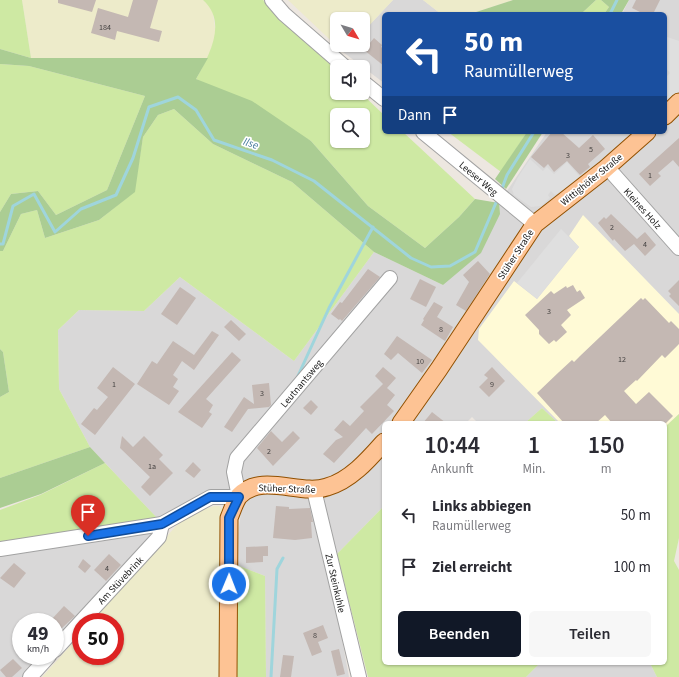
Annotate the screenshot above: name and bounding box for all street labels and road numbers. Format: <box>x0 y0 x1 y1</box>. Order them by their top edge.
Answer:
street label: Wittighöfer Straße <box>558 150 626 209</box>
street label: Leeser Weg <box>456 158 501 199</box>
street label: Kleines Holz <box>620 185 665 232</box>
street label: Stüher Straße <box>494 227 537 282</box>
street label: Leutnantsweg <box>277 357 326 411</box>
street label: Stüher Straße <box>258 481 316 497</box>
street label: Zur Steinkuhle <box>321 552 349 614</box>
street label: Am Stüvebrink <box>95 554 147 608</box>

